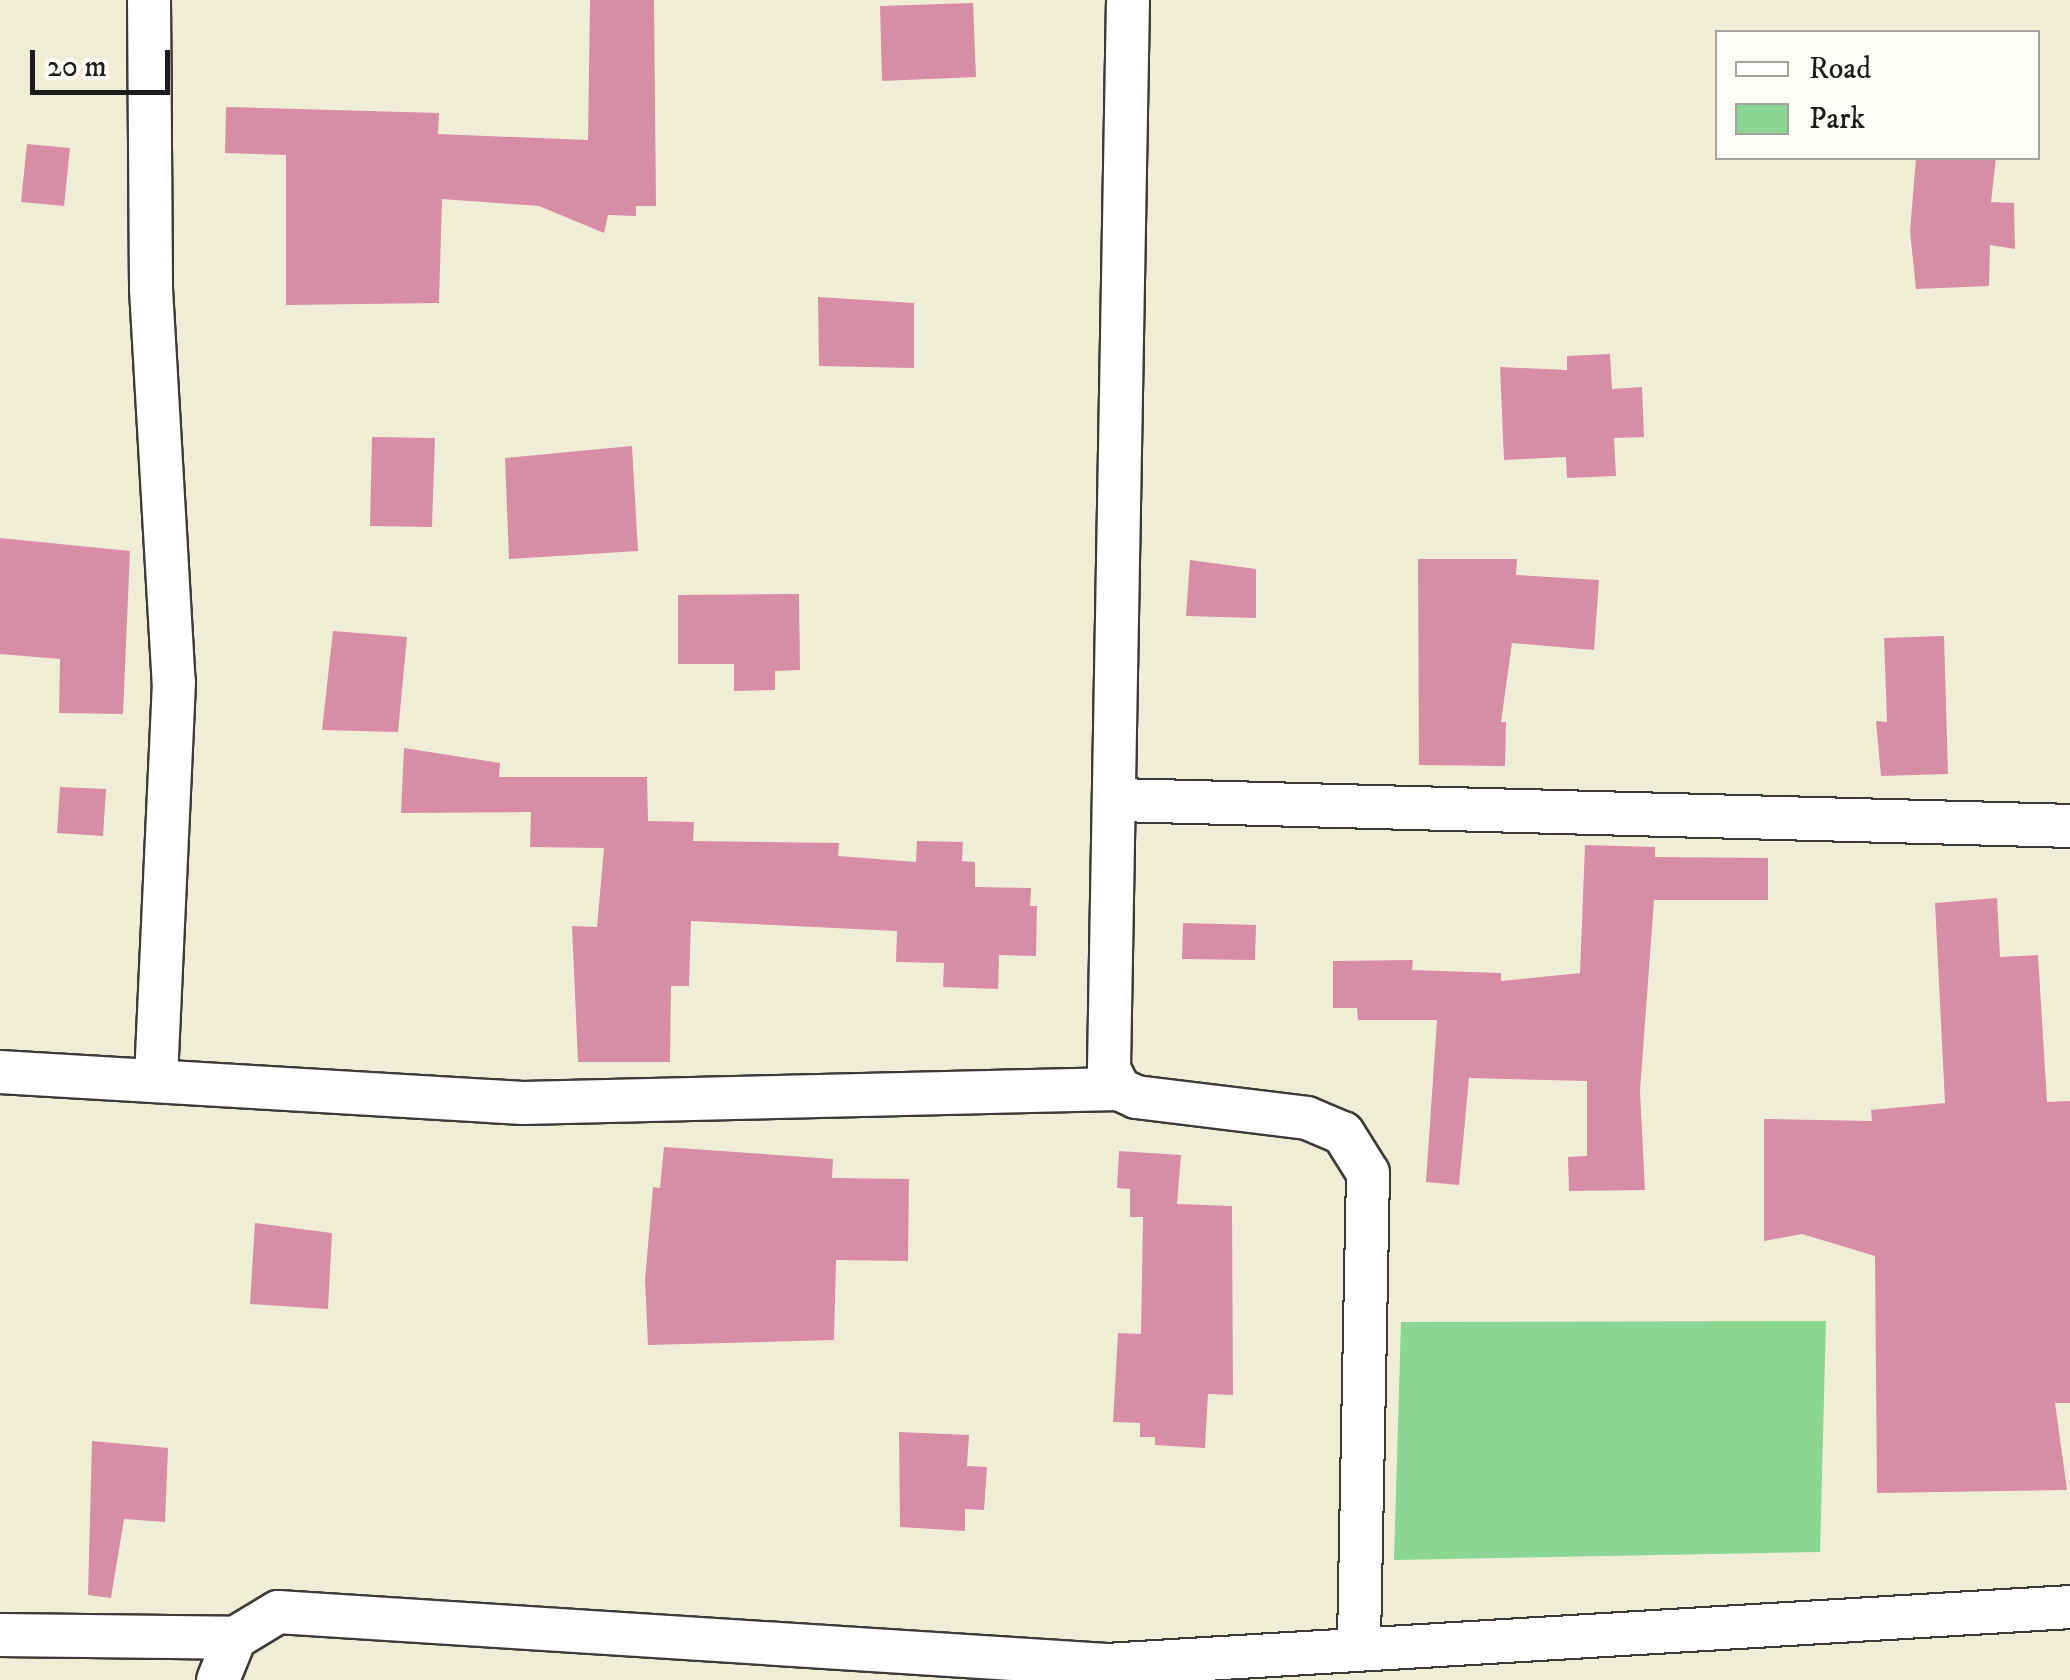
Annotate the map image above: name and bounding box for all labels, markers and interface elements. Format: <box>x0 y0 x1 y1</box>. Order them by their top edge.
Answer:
scale bar <box>35 30 175 92</box>
legend <box>1715 30 2040 160</box>
text: 20 m <box>47 49 107 86</box>
text: Road <box>1809 51 1871 88</box>
text: Park <box>1809 101 1865 138</box>

